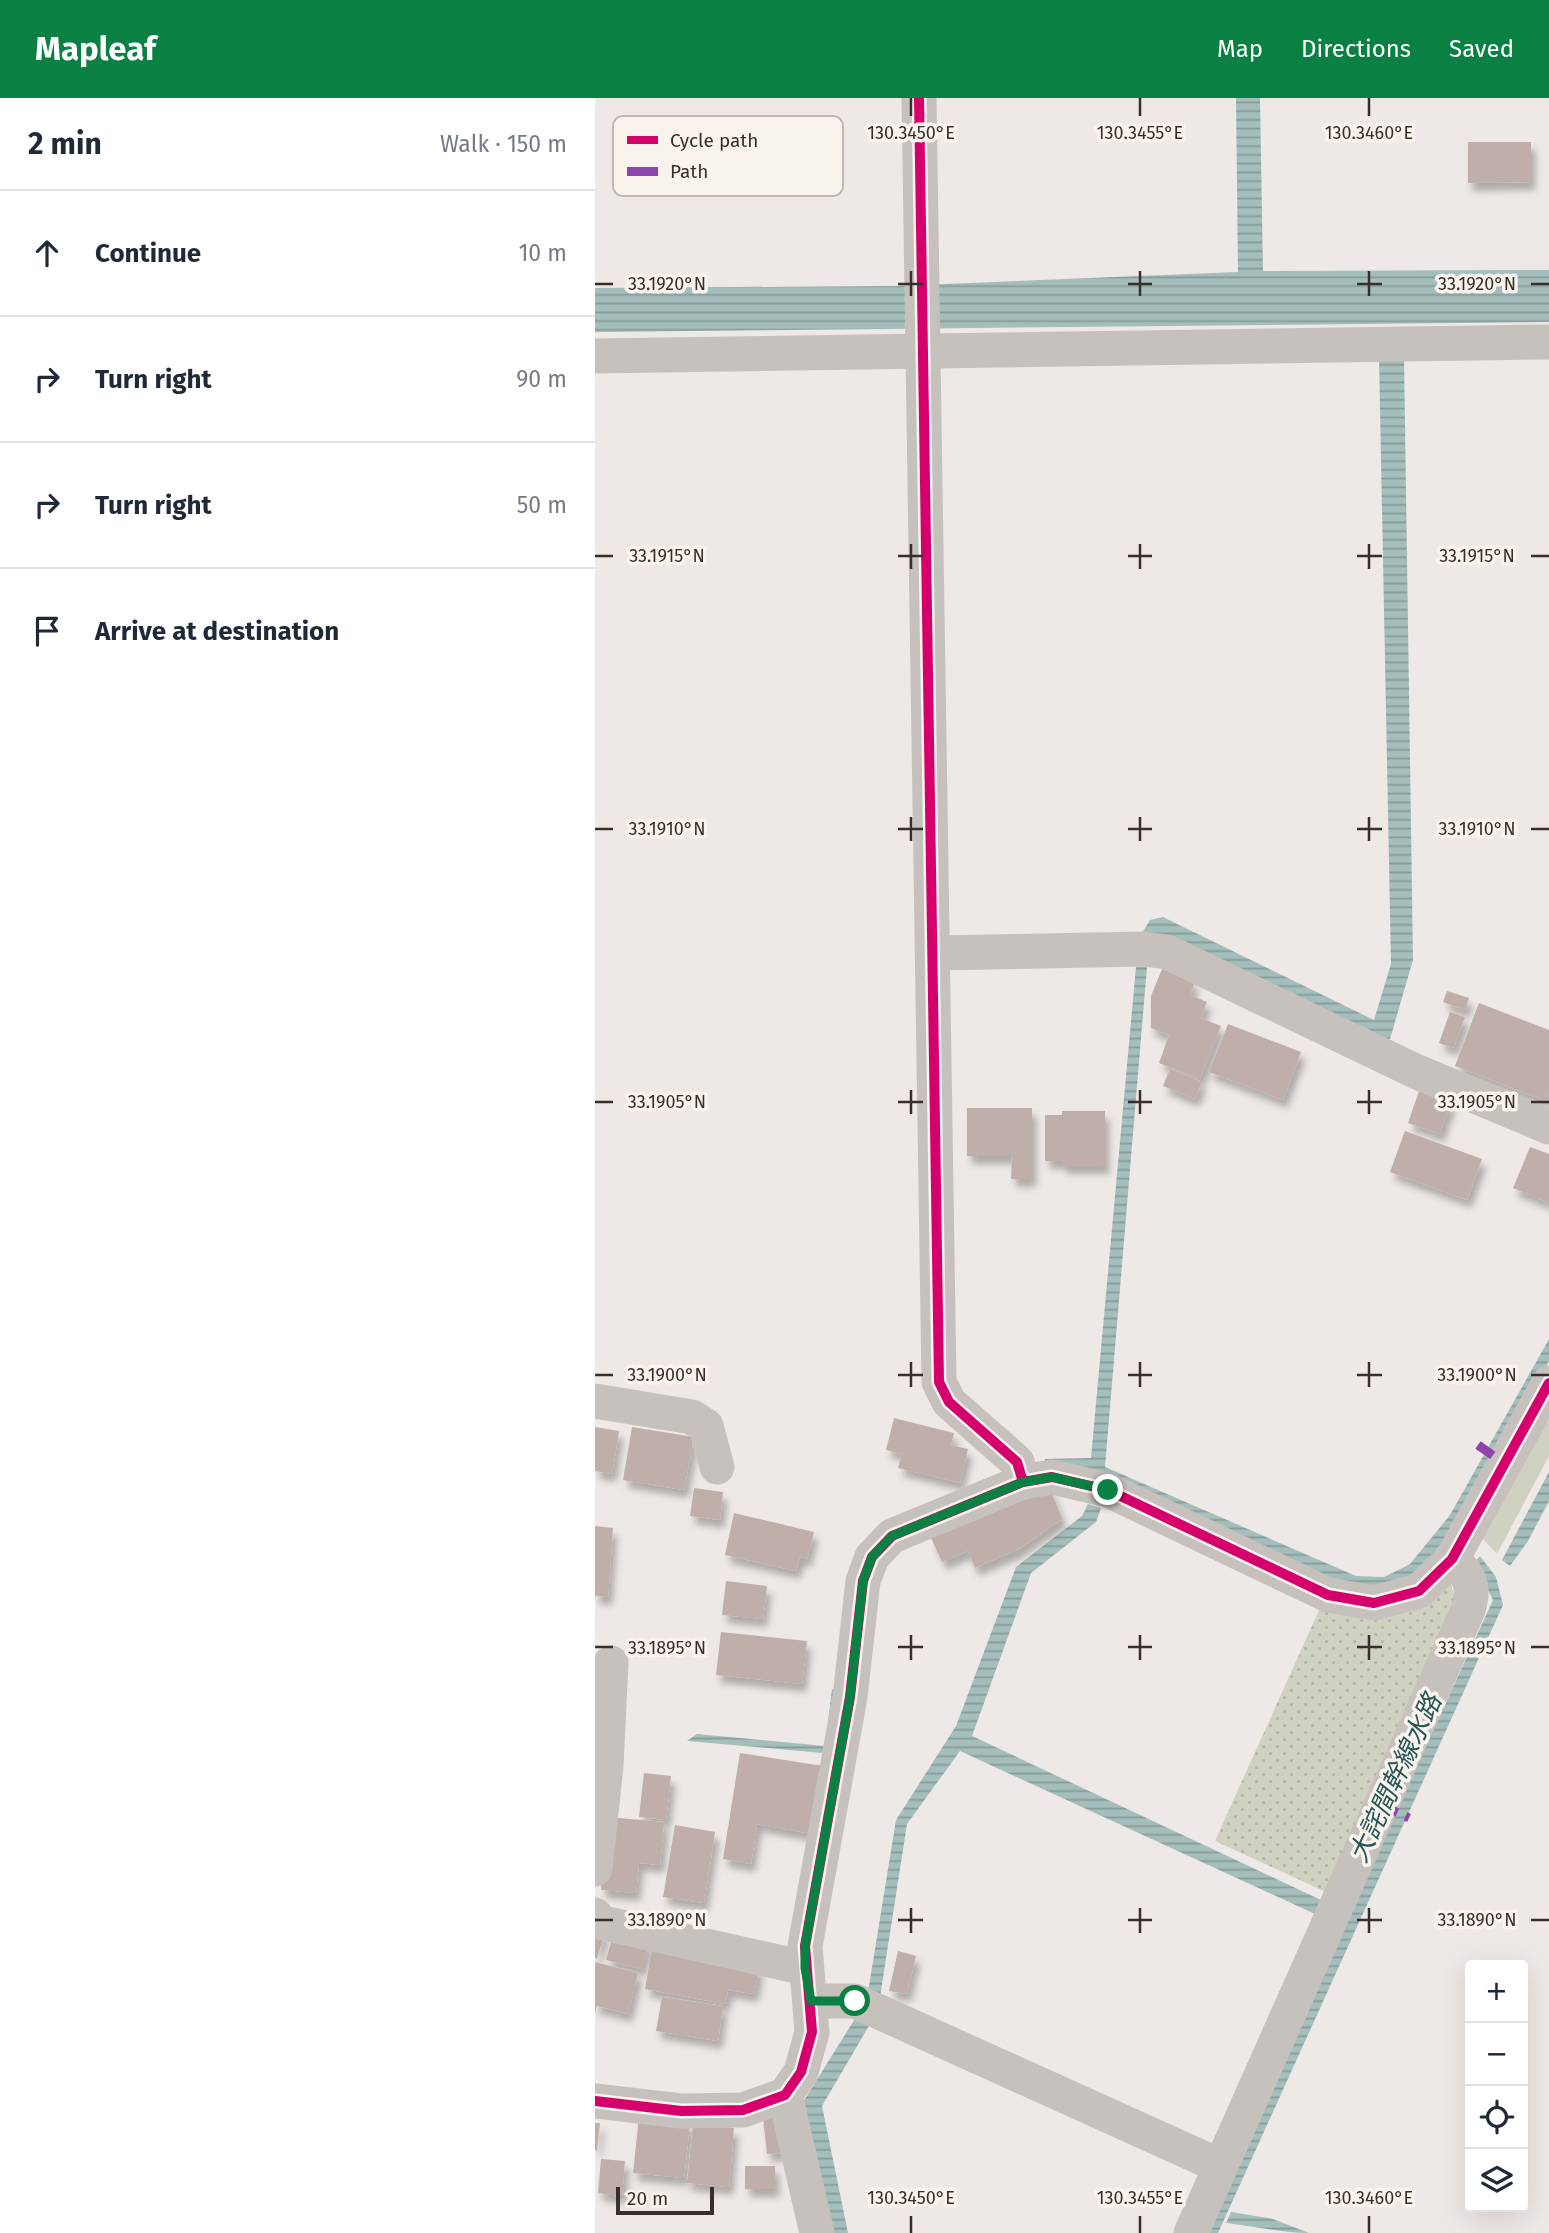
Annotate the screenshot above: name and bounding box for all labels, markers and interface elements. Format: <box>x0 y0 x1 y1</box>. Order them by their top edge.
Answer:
text: Mapleaf <box>35 29 156 69</box>
text: Map <box>1217 35 1263 63</box>
text: Directions <box>1301 35 1411 63</box>
text: Saved <box>1449 35 1514 63</box>
legend <box>613 116 843 196</box>
text: 130.3450°E <box>867 122 955 144</box>
text: 130.3455°E <box>1097 122 1183 144</box>
text: 130.3460°E <box>1325 122 1413 144</box>
text: 2 min <box>28 126 102 162</box>
text: Cycle path <box>670 129 758 152</box>
text: Walk · 150 m <box>440 130 567 158</box>
text: Path <box>670 160 708 183</box>
icon: ahead <box>28 234 66 272</box>
text: Continue <box>95 238 201 269</box>
text: 10 m <box>518 239 567 267</box>
text: 33.1920°N <box>628 273 706 295</box>
text: 33.1920°N <box>1438 273 1516 295</box>
icon: right <box>28 360 66 398</box>
text: Turn right <box>95 364 212 395</box>
text: 90 m <box>516 365 567 393</box>
icon: right <box>28 486 66 524</box>
text: Turn right <box>95 490 212 521</box>
text: 50 m <box>517 491 567 519</box>
text: 33.1915°N <box>629 545 705 567</box>
text: 33.1915°N <box>1439 545 1515 567</box>
icon: arrive <box>28 612 66 650</box>
text: Arrive at destination <box>95 616 339 647</box>
text: 33.1910°N <box>629 818 705 840</box>
text: 33.1910°N <box>1439 818 1515 840</box>
text: 33.1905°N <box>628 1091 706 1113</box>
text: 33.1905°N <box>1438 1091 1516 1113</box>
text: 33.1900°N <box>627 1364 707 1386</box>
text: 33.1900°N <box>1437 1364 1517 1386</box>
route end <box>1092 1474 1123 1505</box>
text: 33.1895°N <box>628 1637 706 1659</box>
text: 33.1895°N <box>1438 1637 1516 1659</box>
water label: 大詫間幹線水路 <box>1343 1687 1449 1867</box>
text: 33.1890°N <box>627 1909 707 1931</box>
text: 33.1890°N <box>1437 1909 1517 1931</box>
map controls <box>1465 1960 1528 2212</box>
button: + <box>1465 1960 1528 2023</box>
route start <box>839 1985 870 2016</box>
button: − <box>1465 2023 1528 2086</box>
button: locate <box>1465 2086 1528 2149</box>
button: layers <box>1465 2149 1528 2212</box>
scale bar <box>616 2184 714 2216</box>
text: 20 m <box>627 2187 668 2210</box>
text: 130.3450°E <box>867 2187 955 2209</box>
text: 130.3455°E <box>1097 2187 1183 2209</box>
text: 130.3460°E <box>1325 2187 1413 2209</box>

